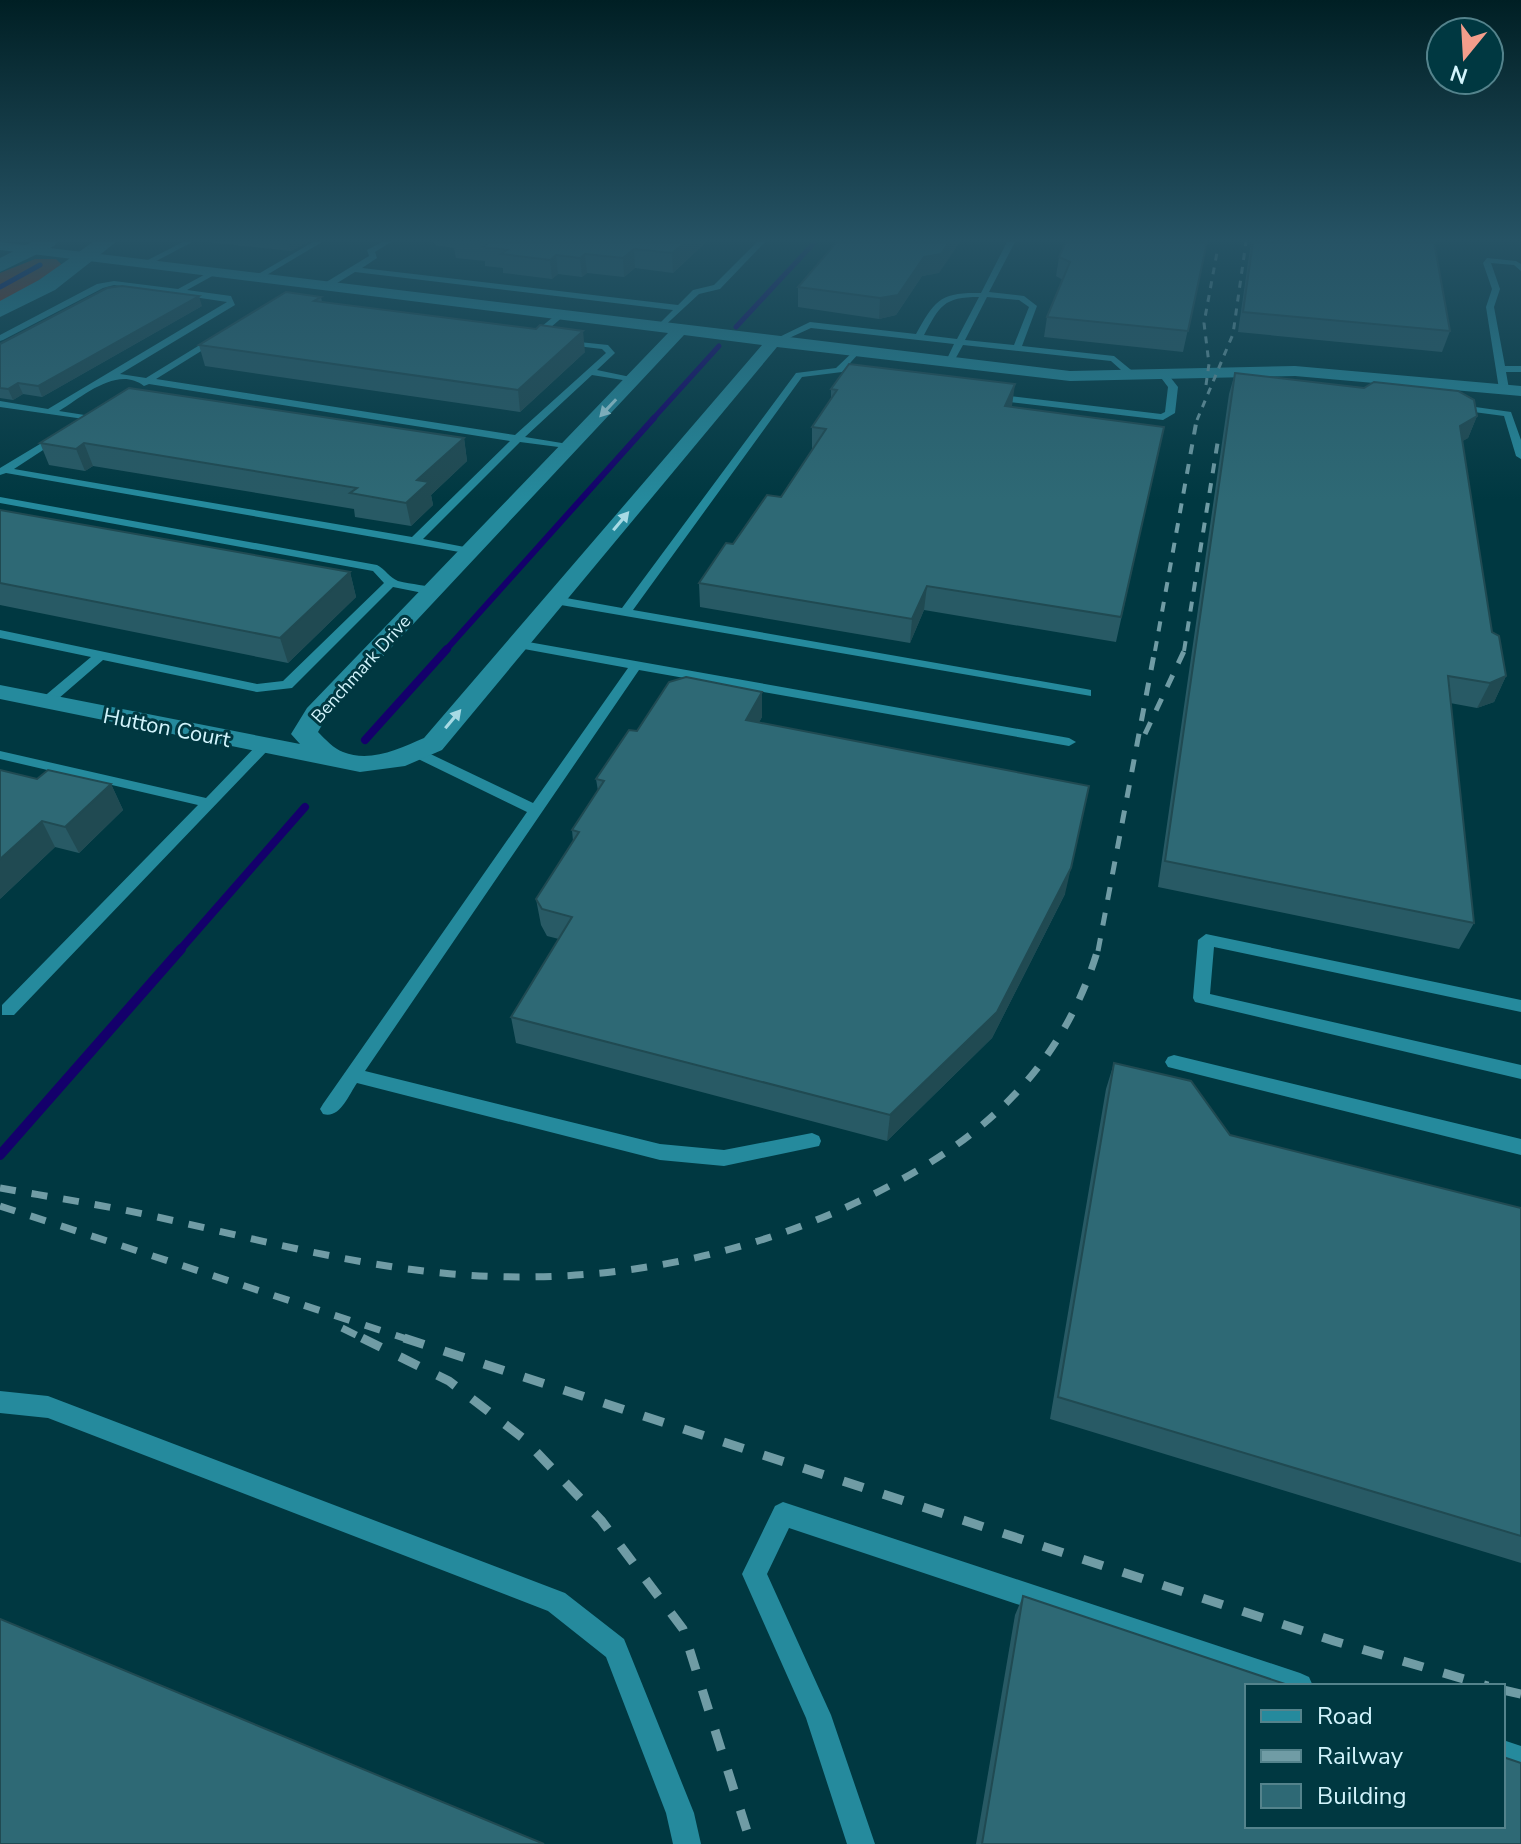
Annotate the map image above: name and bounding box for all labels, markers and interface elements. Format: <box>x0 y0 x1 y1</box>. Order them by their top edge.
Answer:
north arrow <box>1425 16 1505 96</box>
text: N <box>1447 57 1472 91</box>
one-way arrow <box>599 398 617 417</box>
one-way arrow <box>612 511 629 531</box>
street label: Benchmark Drive <box>306 610 416 728</box>
street label: Hutton Court <box>101 701 233 755</box>
one-way arrow <box>444 709 462 729</box>
legend <box>1245 1684 1505 1828</box>
text: Road <box>1317 1700 1373 1732</box>
text: Railway <box>1317 1740 1404 1772</box>
text: Building <box>1317 1780 1407 1812</box>

